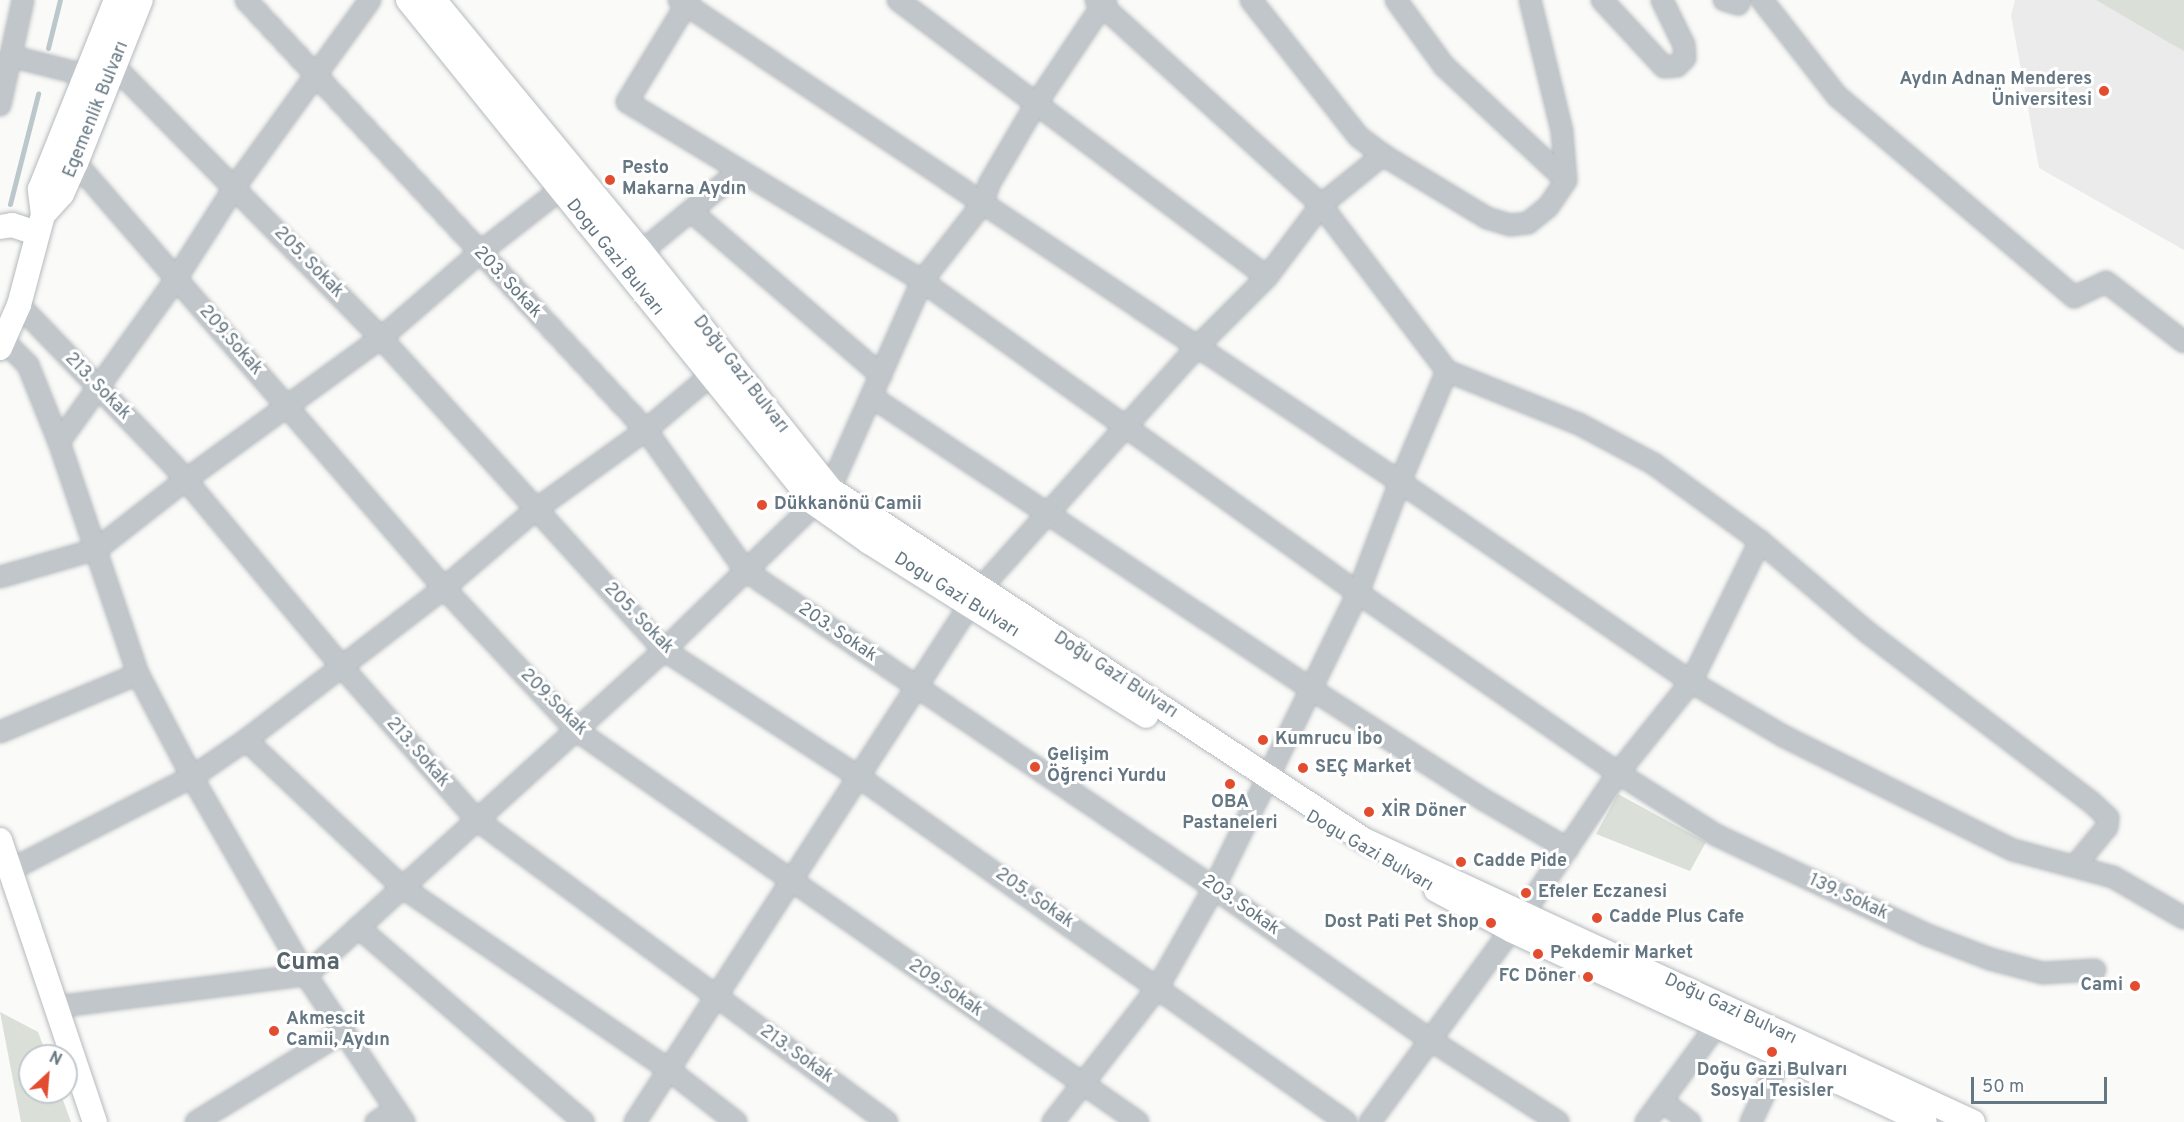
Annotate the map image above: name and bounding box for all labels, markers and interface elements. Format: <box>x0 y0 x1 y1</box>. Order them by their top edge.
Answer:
street label: Egemenlik Bulvarı <box>60 39 134 181</box>
place label: Aydın Adnan Menderes Üniversitesi <box>1899 70 2092 112</box>
marker: Aydın Adnan Menderes Üniversitesi <box>2097 84 2111 98</box>
place label: Pesto Makarna Aydın <box>622 159 747 201</box>
marker: Pesto Makarna Aydın <box>603 173 617 187</box>
street label: Dogu Gazi Bulvarı <box>560 195 668 321</box>
street label: 205. Sokak <box>269 223 347 303</box>
street label: 203. Sokak <box>468 243 546 323</box>
street label: 209.Sokak <box>194 302 266 380</box>
street label: Doğu Gazi Bulvarı <box>687 312 793 438</box>
street label: 213. Sokak <box>60 349 134 425</box>
place label: Dükkanönü Camii <box>774 494 922 516</box>
marker: Dükkanönü Camii <box>755 498 769 512</box>
street label: Dogu Gazi Bulvarı <box>889 549 1023 643</box>
street label: 205. Sokak <box>599 579 677 659</box>
street label: 203. Sokak <box>794 599 880 667</box>
street label: Doğu Gazi Bulvarı <box>1049 628 1181 724</box>
street label: 209.Sokak <box>515 665 591 741</box>
street label: 213. Sokak <box>381 714 453 792</box>
place label: Kumrucu İbo <box>1275 729 1383 751</box>
marker: Kumrucu İbo <box>1256 733 1270 747</box>
place label: Gelişim Öğrenci Yurdu <box>1047 746 1167 789</box>
place label: SEÇ Market <box>1315 757 1412 779</box>
marker: Gelişim Öğrenci Yurdu <box>1028 760 1042 774</box>
marker: SEÇ Market <box>1296 761 1310 775</box>
marker: OBA Pastaneleri <box>1223 777 1237 791</box>
place label: OBA Pastaneleri <box>1182 793 1278 836</box>
place label: XİR Döner <box>1381 801 1466 823</box>
marker: XİR Döner <box>1362 805 1376 819</box>
street label: Dogu Gazi Bulvarı <box>1302 807 1436 897</box>
place label: Cadde Pide <box>1473 851 1567 873</box>
marker: Cadde Pide <box>1454 855 1468 869</box>
street label: 205. Sokak <box>991 864 1077 934</box>
street label: 139. Sokak <box>1805 870 1891 926</box>
street label: 203. Sokak <box>1197 871 1283 941</box>
place label: Efeler Eczanesi <box>1538 882 1667 904</box>
marker: Efeler Eczanesi <box>1519 886 1533 900</box>
place label: Cadde Plus Cafe <box>1609 907 1744 929</box>
marker: Cadde Plus Cafe <box>1590 911 1604 925</box>
place label: Dost Pati Pet Shop <box>1324 912 1479 934</box>
marker: Dost Pati Pet Shop <box>1484 916 1498 930</box>
place label: Pekdemir Market <box>1550 943 1693 965</box>
marker: Pekdemir Market <box>1531 947 1545 961</box>
district label: Cuma <box>276 950 340 978</box>
street label: 209.Sokak <box>904 956 986 1022</box>
place label: FC Döner <box>1499 966 1576 988</box>
marker: FC Döner <box>1581 970 1595 984</box>
street label: Doğu Gazi Bulvarı <box>1660 970 1800 1050</box>
place label: Cami <box>2081 975 2123 997</box>
marker: Cami <box>2128 979 2142 993</box>
place label: Akmescit Camii, Aydın <box>286 1010 391 1052</box>
street label: 213. Sokak <box>755 1021 837 1089</box>
marker: Akmescit Camii, Aydın <box>267 1024 281 1038</box>
north arrow <box>18 1044 78 1104</box>
marker: Doğu Gazi Bulvarı Sosyal Tesisler <box>1765 1045 1779 1059</box>
text: N <box>45 1048 65 1071</box>
place label: Doğu Gazi Bulvarı Sosyal Tesisler <box>1697 1061 1847 1104</box>
scale bar <box>1974 1065 2110 1103</box>
text: 50 m <box>1982 1076 2024 1099</box>

